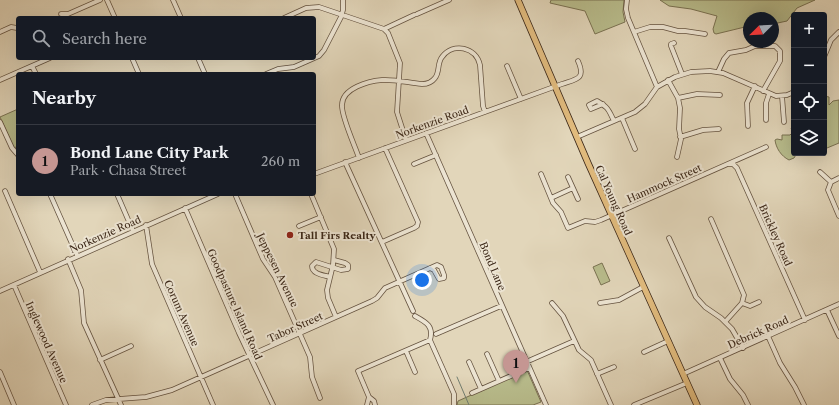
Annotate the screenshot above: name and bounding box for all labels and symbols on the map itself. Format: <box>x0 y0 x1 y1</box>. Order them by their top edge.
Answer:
north arrow <box>743 12 779 48</box>
street label: Norkenzie Road <box>394 103 470 142</box>
street label: Hammock Street <box>625 161 704 206</box>
street label: Cal Young Road <box>592 163 635 237</box>
street label: Brickley Road <box>756 202 795 268</box>
street label: Norkenzie Road <box>67 213 143 256</box>
street label: Jeppesen Avenue <box>253 229 301 310</box>
place label: Tall Firs Realty <box>298 229 377 242</box>
marker: Tall Firs Realty <box>285 230 295 240</box>
street label: Bond Lane <box>476 240 509 293</box>
street label: Goodpasture Island Road <box>204 247 265 362</box>
your location <box>412 270 432 290</box>
street label: Corum Avenue <box>161 278 202 349</box>
street label: Inglewood Avenue <box>23 299 71 385</box>
street label: Tabor Street <box>266 309 325 345</box>
street label: Debrick Road <box>726 313 791 352</box>
pin: 1 <box>503 350 529 383</box>

